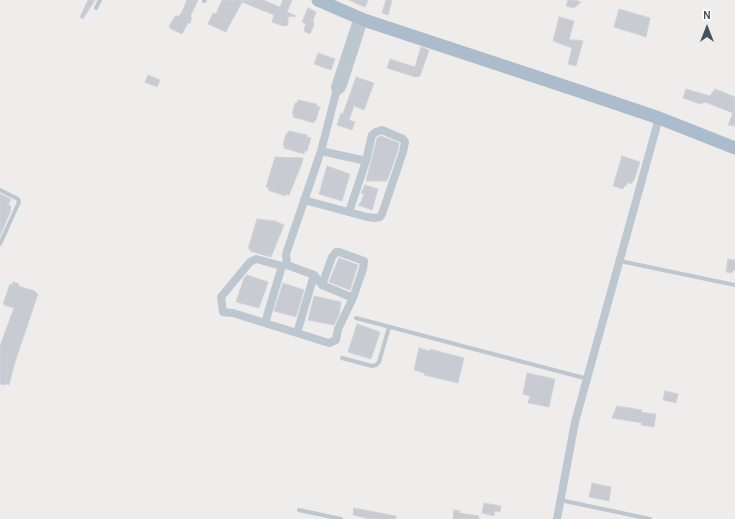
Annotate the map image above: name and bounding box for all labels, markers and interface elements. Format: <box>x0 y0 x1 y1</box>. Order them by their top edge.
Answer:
north arrow <box>687 8 727 48</box>
text: N <box>703 9 711 22</box>

